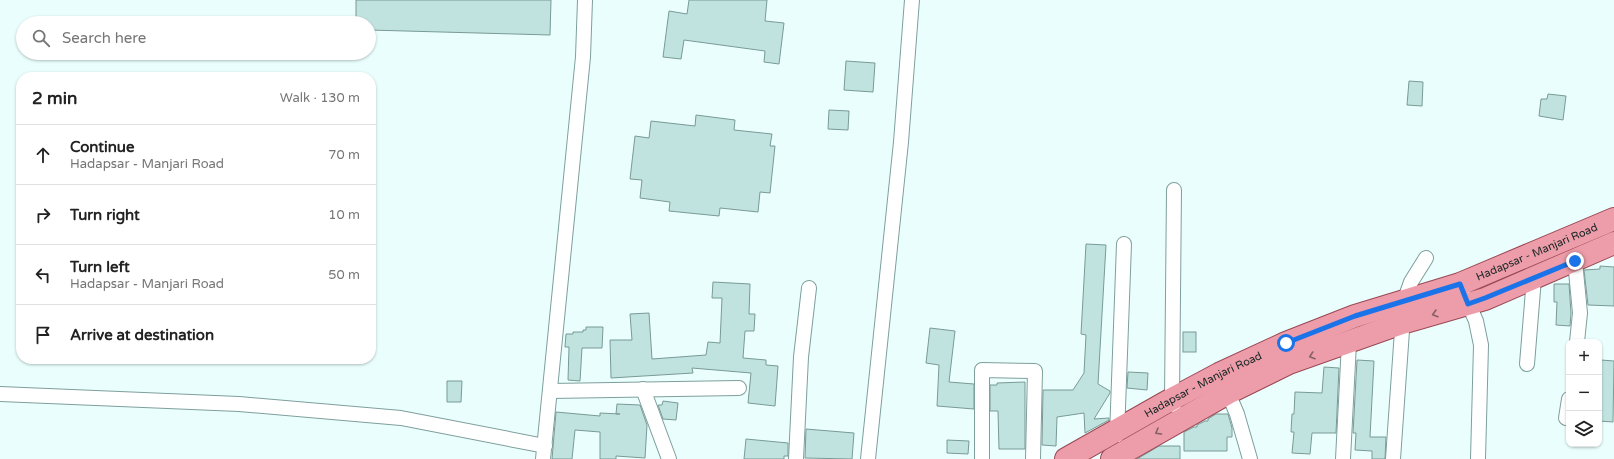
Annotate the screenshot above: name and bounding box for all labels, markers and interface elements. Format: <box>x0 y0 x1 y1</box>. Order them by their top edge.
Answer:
search box <box>16 16 376 60</box>
icon: search <box>30 27 52 49</box>
text: Search here <box>62 29 146 47</box>
text: 2 min <box>32 88 77 109</box>
text: Walk · 130 m <box>280 90 360 106</box>
text: Continue <box>70 138 134 156</box>
icon: ahead <box>32 144 54 166</box>
text: 70 m <box>328 147 360 163</box>
text: Hadapsar - Manjari Road <box>70 156 224 172</box>
icon: right <box>32 204 54 226</box>
text: Turn right <box>70 206 140 224</box>
text: 10 m <box>328 207 360 223</box>
street label: Hadapsar - Manjari Road <box>1474 220 1599 283</box>
route end <box>1566 252 1584 270</box>
text: Turn left <box>70 258 130 276</box>
icon: left <box>32 264 54 286</box>
text: 50 m <box>328 267 360 283</box>
text: Hadapsar - Manjari Road <box>70 276 224 292</box>
one-way arrow <box>1431 309 1438 317</box>
icon: arrive <box>32 324 54 346</box>
text: Arrive at destination <box>70 326 214 344</box>
route start <box>1277 334 1295 352</box>
map controls <box>1566 339 1602 447</box>
button: + <box>1566 339 1602 375</box>
street label: Hadapsar - Manjari Road <box>1142 349 1264 420</box>
one-way arrow <box>1308 351 1315 359</box>
button: − <box>1566 375 1602 411</box>
button: layers <box>1566 411 1602 447</box>
one-way arrow <box>1155 428 1162 435</box>

